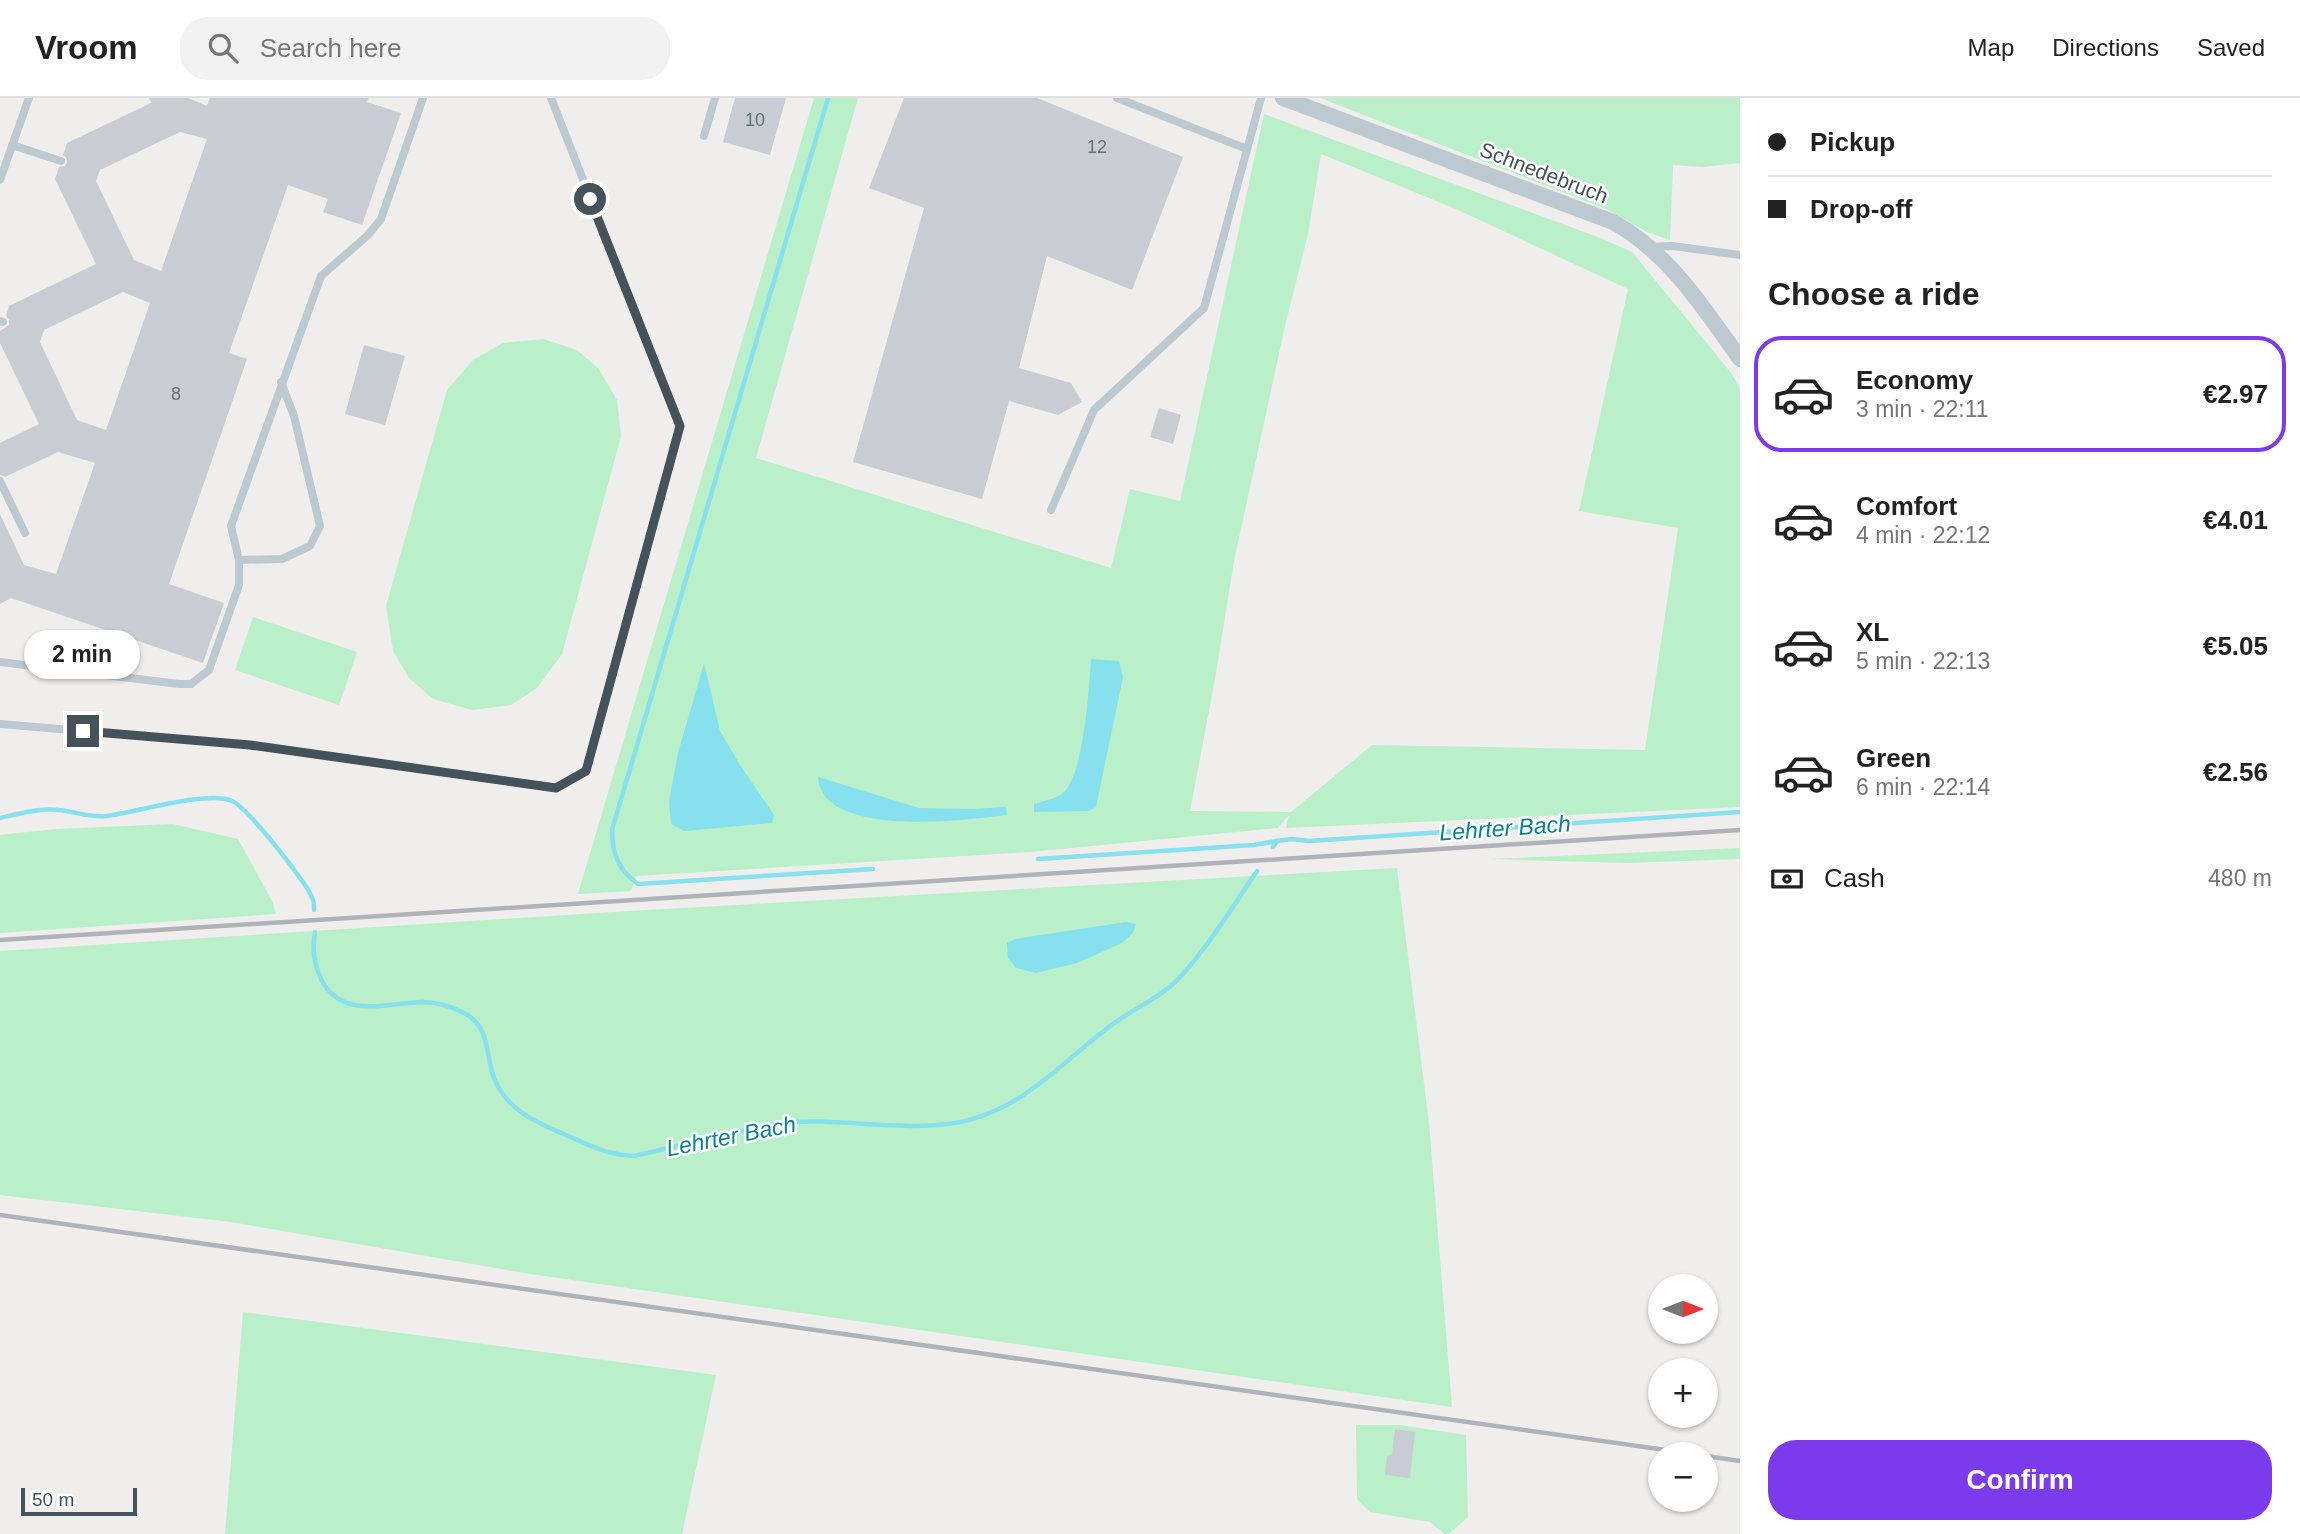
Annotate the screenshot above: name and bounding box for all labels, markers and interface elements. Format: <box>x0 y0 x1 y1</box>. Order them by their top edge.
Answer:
search box <box>180 17 670 80</box>
text: Vroom <box>35 29 138 66</box>
icon: search <box>204 29 242 67</box>
text: Search here <box>260 33 401 63</box>
text: Map <box>1968 34 2014 61</box>
text: Directions <box>2052 34 2159 61</box>
text: Saved <box>2197 34 2265 61</box>
house number: 10 <box>745 110 765 130</box>
text: Pickup <box>1810 127 1895 157</box>
house number: 12 <box>1087 137 1107 157</box>
street label: Schnedebruch <box>1477 138 1612 208</box>
route start <box>574 183 606 215</box>
text: Drop-off <box>1810 194 1913 224</box>
text: Choose a ride <box>1768 276 1980 312</box>
icon: car <box>1772 363 1835 426</box>
text: Economy <box>1856 365 1973 395</box>
text: €2.97 <box>2203 379 2268 409</box>
house number: 8 <box>171 384 181 404</box>
text: 3 min · 22:11 <box>1856 396 1989 422</box>
icon: car <box>1772 489 1835 552</box>
text: Comfort <box>1856 491 1957 521</box>
text: €4.01 <box>2203 505 2268 535</box>
text: 4 min · 22:12 <box>1856 522 1990 548</box>
icon: car <box>1772 615 1835 678</box>
text: XL <box>1856 617 1889 647</box>
callout: 2 min <box>25 630 141 678</box>
text: €5.05 <box>2203 631 2268 661</box>
text: 2 min <box>52 641 112 667</box>
text: 5 min · 22:13 <box>1856 648 1990 674</box>
route end <box>67 715 99 747</box>
icon: car <box>1772 741 1835 804</box>
text: Green <box>1856 743 1931 773</box>
text: €2.56 <box>2203 757 2268 787</box>
text: 6 min · 22:14 <box>1856 774 1990 800</box>
water label: Lehrter Bach <box>1438 810 1572 846</box>
icon: cash <box>1768 860 1806 898</box>
text: Cash <box>1824 863 1885 893</box>
text: 480 m <box>2208 865 2272 891</box>
water label: Lehrter Bach <box>664 1111 798 1161</box>
north arrow <box>1648 1274 1718 1344</box>
map controls <box>1648 1274 1718 1512</box>
button: + <box>1648 1358 1718 1428</box>
button: Confirm <box>1768 1440 2272 1520</box>
button: − <box>1648 1442 1718 1512</box>
scale bar <box>21 1485 136 1517</box>
text: 50 m <box>32 1489 74 1510</box>

